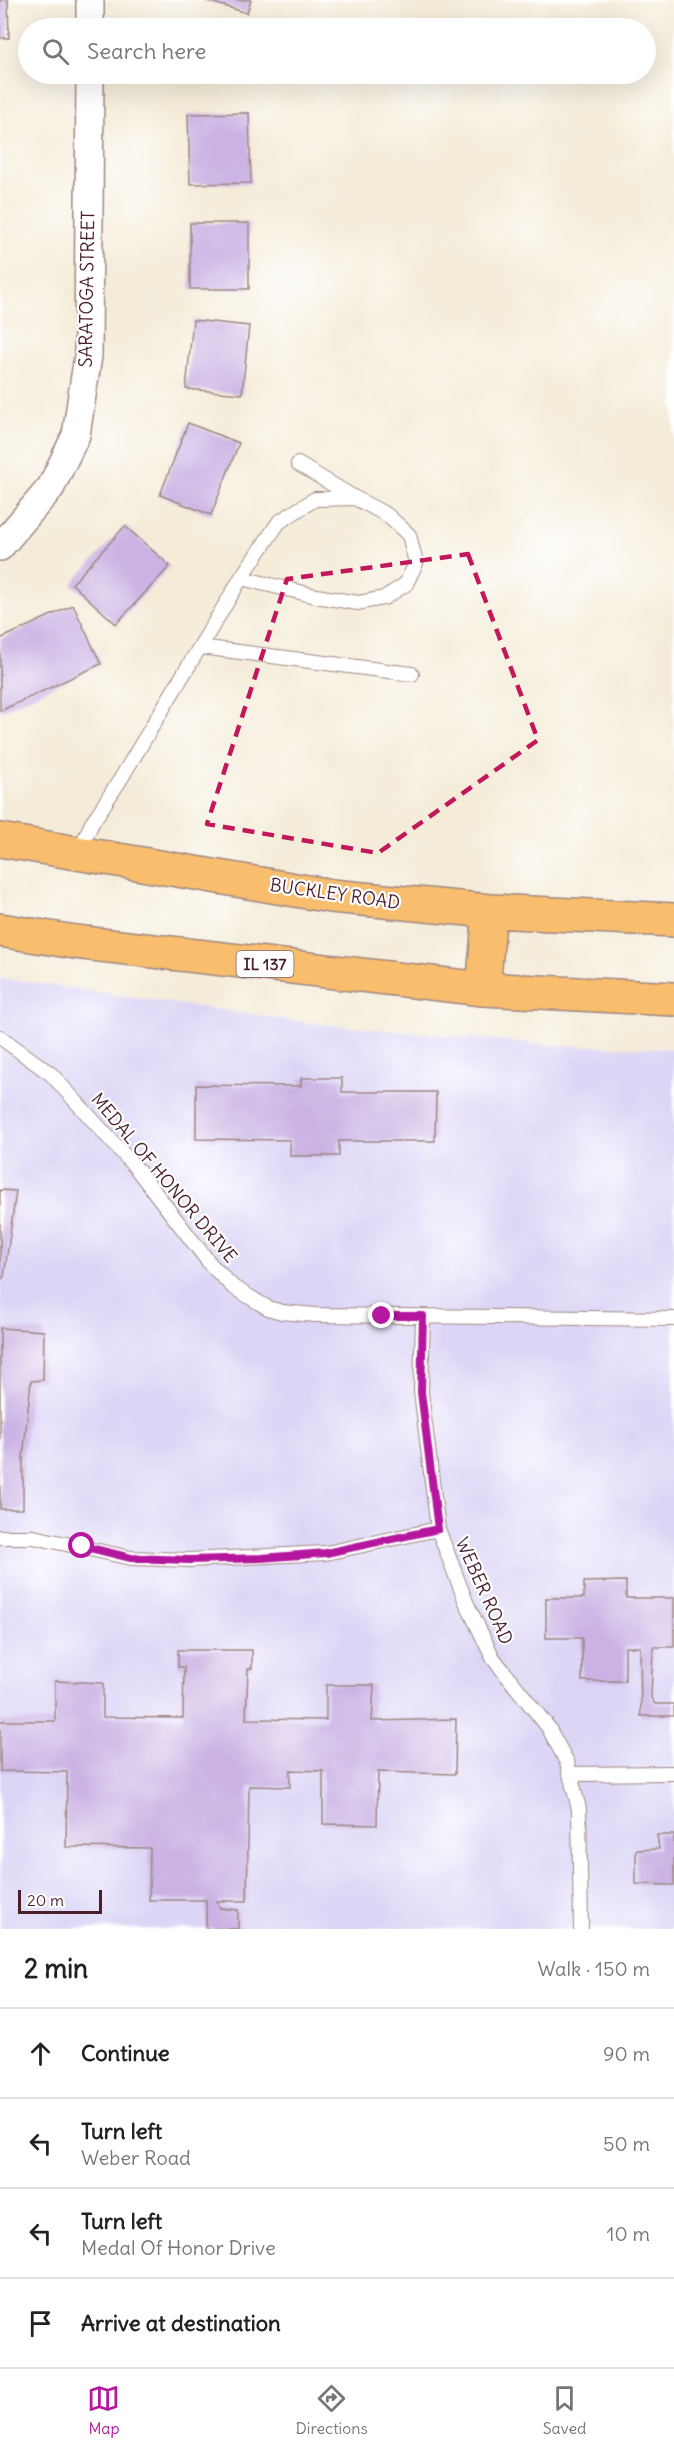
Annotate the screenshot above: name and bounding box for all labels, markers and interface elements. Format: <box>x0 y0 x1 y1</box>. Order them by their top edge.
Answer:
search box <box>18 18 656 84</box>
icon: search <box>39 35 72 68</box>
text: Search here <box>87 37 206 65</box>
street label: SARATOGA STREET <box>74 210 99 368</box>
street label: BUCKLEY ROAD <box>268 873 402 914</box>
road number: IL 137 <box>236 951 294 977</box>
street label: MEDAL OF HONOR DRIVE <box>87 1088 242 1267</box>
route end <box>368 1302 394 1328</box>
route start <box>68 1532 94 1558</box>
street label: WEBER ROAD <box>451 1534 518 1648</box>
scale bar <box>18 1887 102 1914</box>
text: 20 m <box>27 1890 64 1910</box>
text: 2 min <box>24 1952 88 1985</box>
text: Walk · 150 m <box>538 1956 650 1981</box>
icon: ahead <box>24 2037 57 2070</box>
text: Continue <box>81 2039 170 2067</box>
text: 90 m <box>603 2041 650 2066</box>
text: Turn left <box>81 2117 162 2145</box>
icon: left <box>24 2127 57 2160</box>
text: 50 m <box>603 2131 650 2156</box>
text: Weber Road <box>81 2145 191 2170</box>
text: Turn left <box>81 2207 162 2235</box>
icon: left <box>24 2217 57 2250</box>
text: 10 m <box>607 2221 650 2246</box>
text: Medal Of Honor Drive <box>81 2235 276 2260</box>
icon: arrive <box>24 2307 57 2340</box>
text: Arrive at destination <box>81 2309 281 2337</box>
tab: Map <box>87 2382 120 2438</box>
tab: Directions <box>295 2382 368 2438</box>
tab: Saved <box>543 2382 587 2438</box>

